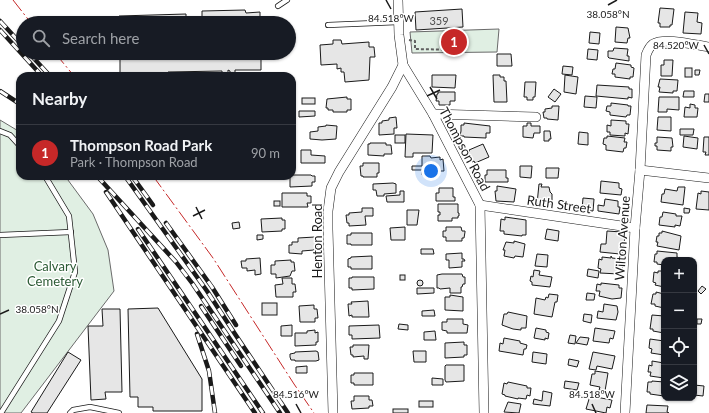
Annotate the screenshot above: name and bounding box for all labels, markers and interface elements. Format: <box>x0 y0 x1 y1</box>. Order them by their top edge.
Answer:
text: 38.058°N <box>586 8 630 20</box>
text: 84.518°W <box>368 12 415 24</box>
house number: 359 <box>429 14 449 27</box>
search box <box>16 16 296 60</box>
icon: search <box>30 27 52 49</box>
pin: 1 <box>441 27 467 57</box>
text: Search here <box>62 29 139 47</box>
text: 84.520°W <box>653 39 700 51</box>
text: Nearby <box>32 88 87 109</box>
street label: Thompson Road <box>436 104 494 194</box>
text: Thompson Road Park <box>70 136 212 154</box>
text: 1 <box>41 145 49 161</box>
text: 90 m <box>251 145 280 161</box>
text: Park · Thompson Road <box>70 154 198 170</box>
your location <box>421 161 441 181</box>
street label: Ruth Street <box>526 192 592 216</box>
street label: Wilton Avenue <box>611 195 633 281</box>
street label: Henton Road <box>309 203 325 279</box>
map controls <box>661 257 697 401</box>
button: + <box>661 257 697 293</box>
park label: Calvary Cemetery <box>27 258 83 289</box>
button: − <box>661 293 697 329</box>
text: 38.058°N <box>15 303 59 315</box>
button: locate <box>661 329 697 365</box>
button: layers <box>661 365 697 401</box>
text: 84.516°W <box>273 388 320 400</box>
text: 84.518°W <box>569 388 616 400</box>

